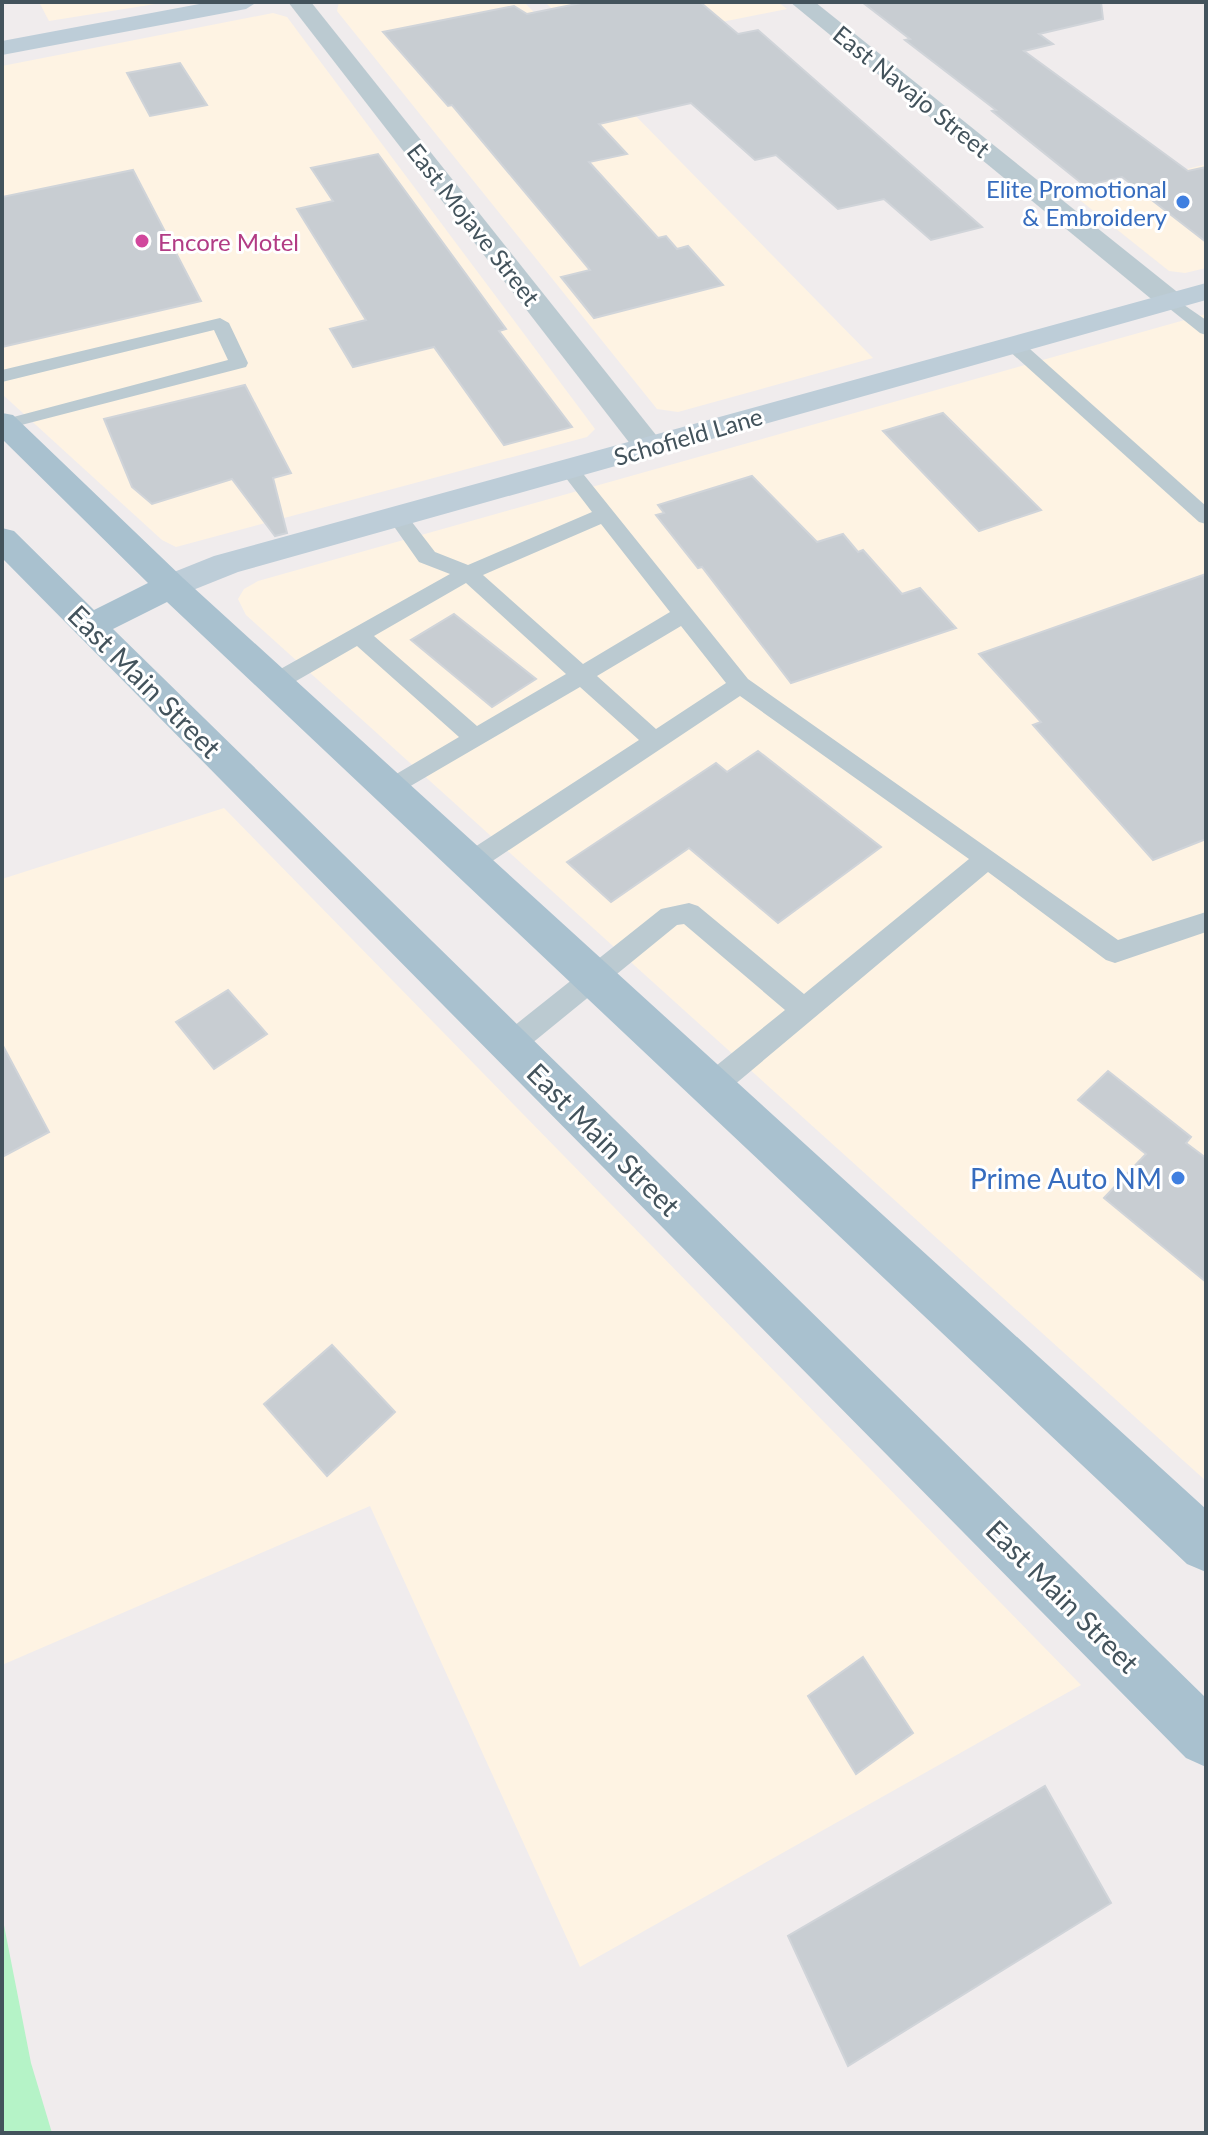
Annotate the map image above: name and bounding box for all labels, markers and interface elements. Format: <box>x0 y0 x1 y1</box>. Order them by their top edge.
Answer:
street label: East Navajo Street <box>828 19 996 163</box>
street label: East Mojave Street <box>402 137 547 311</box>
place label: Elite Promotional & Embroidery <box>986 174 1168 231</box>
marker: Elite Promotional & Embroidery <box>1174 193 1192 211</box>
place label: Encore Motel <box>158 227 299 256</box>
marker: Encore Motel <box>133 232 151 250</box>
street label: Schofield Lane <box>610 401 766 471</box>
street label: East Main Street <box>62 598 228 764</box>
street label: East Main Street <box>521 1056 687 1222</box>
place label: Prime Auto NM <box>970 1161 1162 1195</box>
marker: Prime Auto NM <box>1169 1169 1187 1187</box>
street label: East Main Street <box>980 1513 1146 1679</box>

